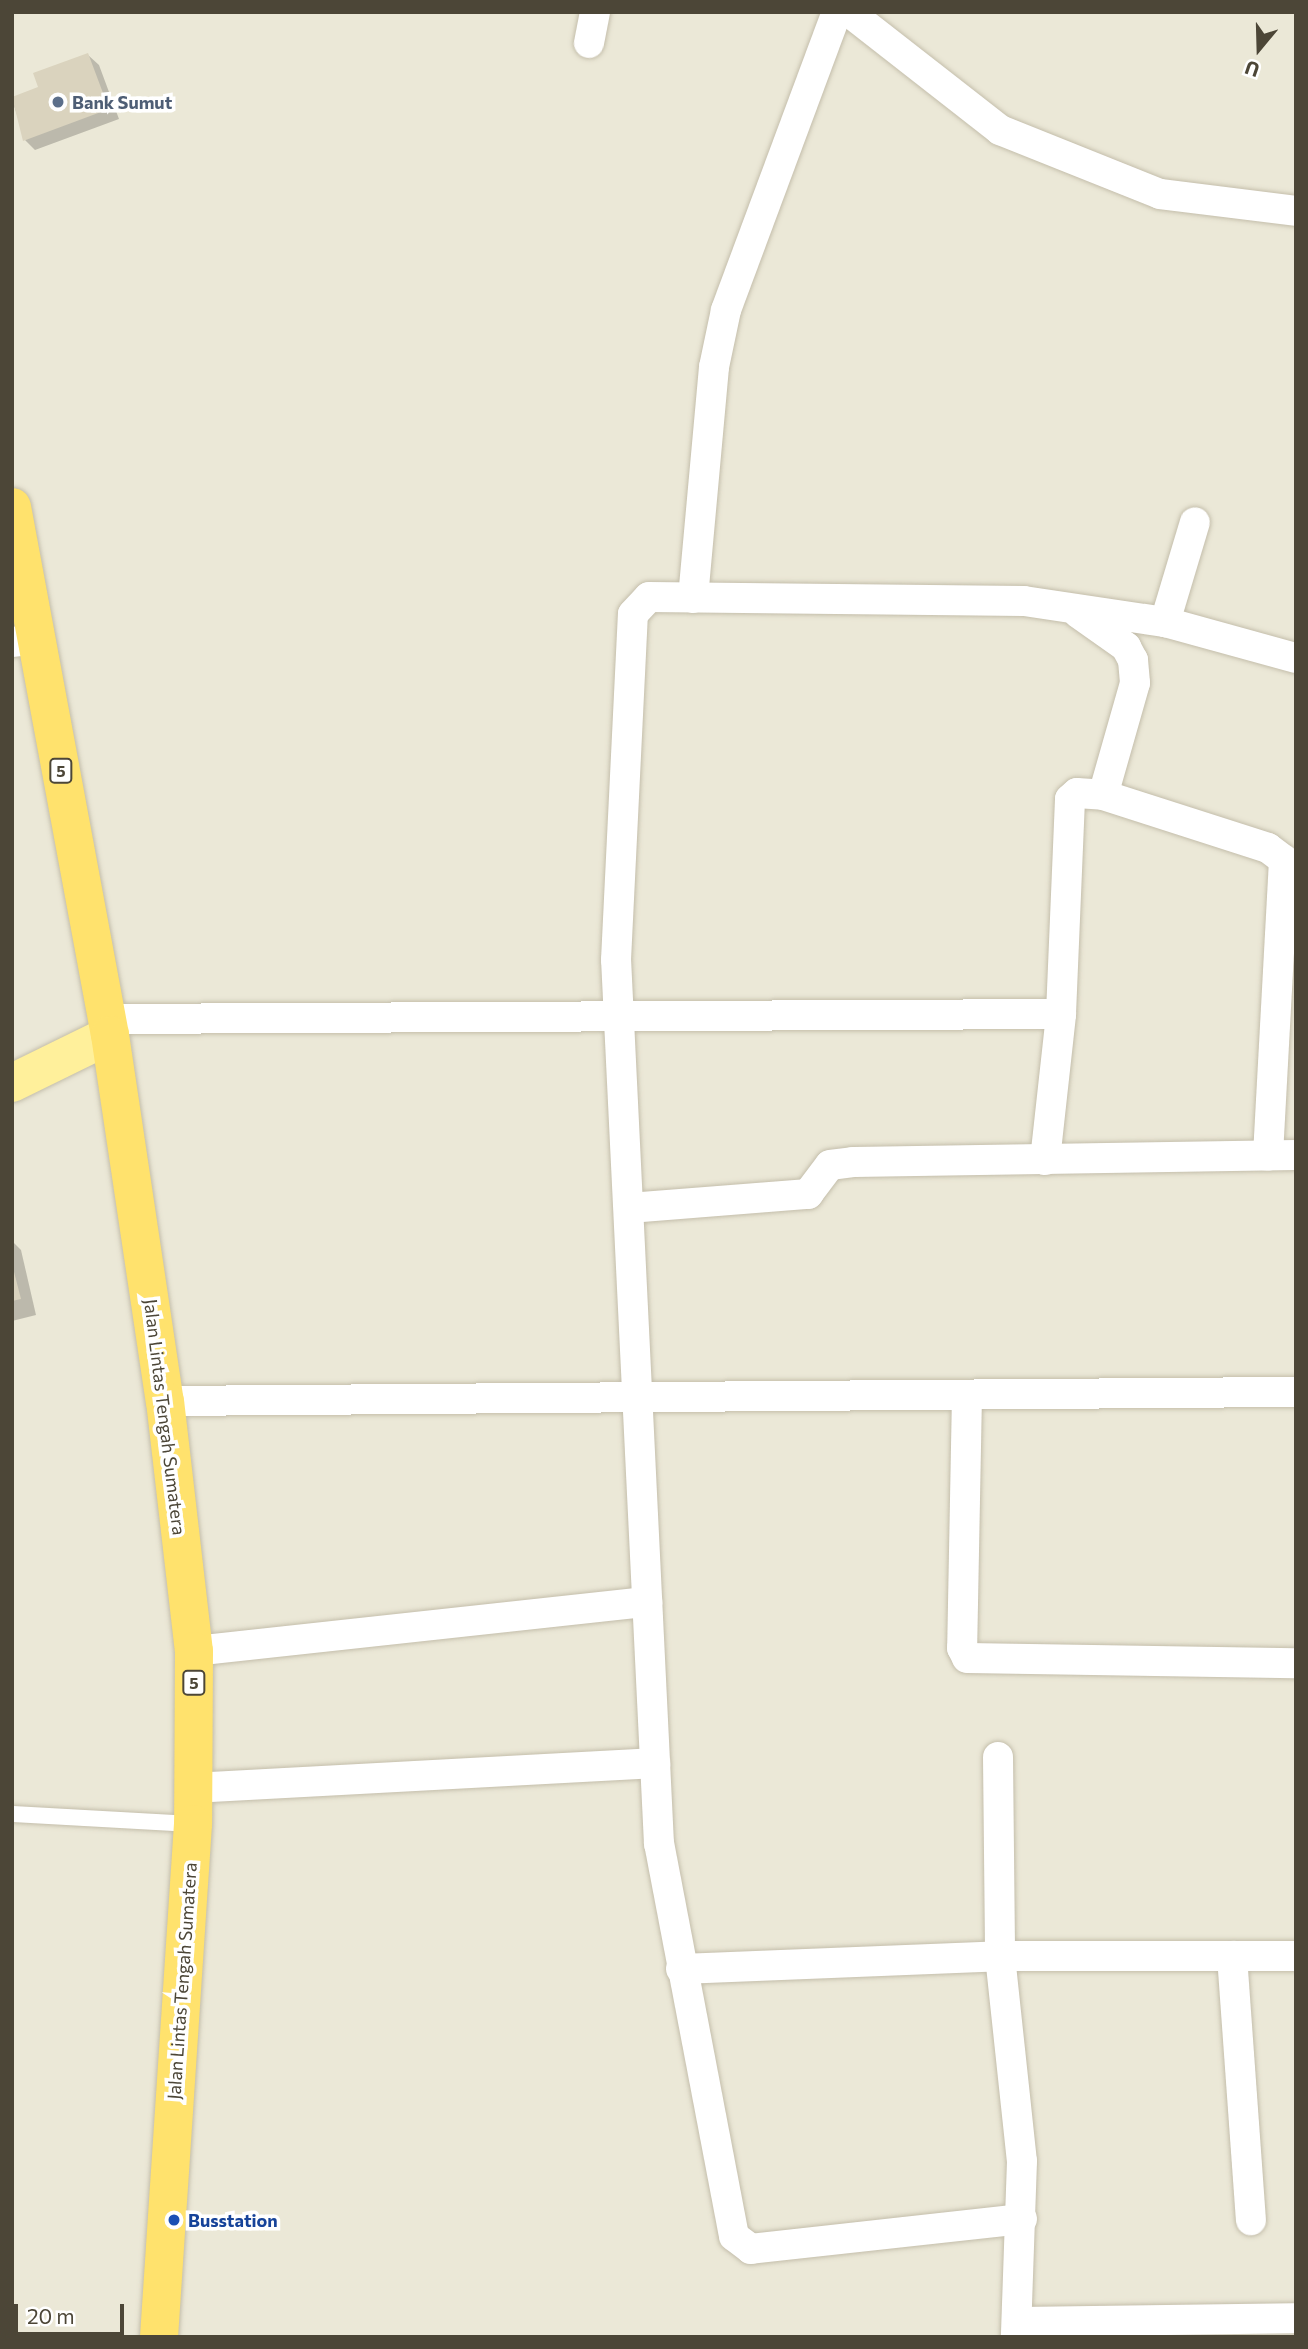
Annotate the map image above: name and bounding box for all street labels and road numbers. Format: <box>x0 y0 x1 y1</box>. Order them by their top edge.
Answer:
road number: 5 <box>49 758 73 784</box>
street label: Jalan Lintas Tengah Sumatera <box>140 1298 190 1536</box>
road number: 5 <box>182 1670 206 1695</box>
street label: Jalan Lintas Tengah Sumatera <box>163 1862 201 2100</box>

